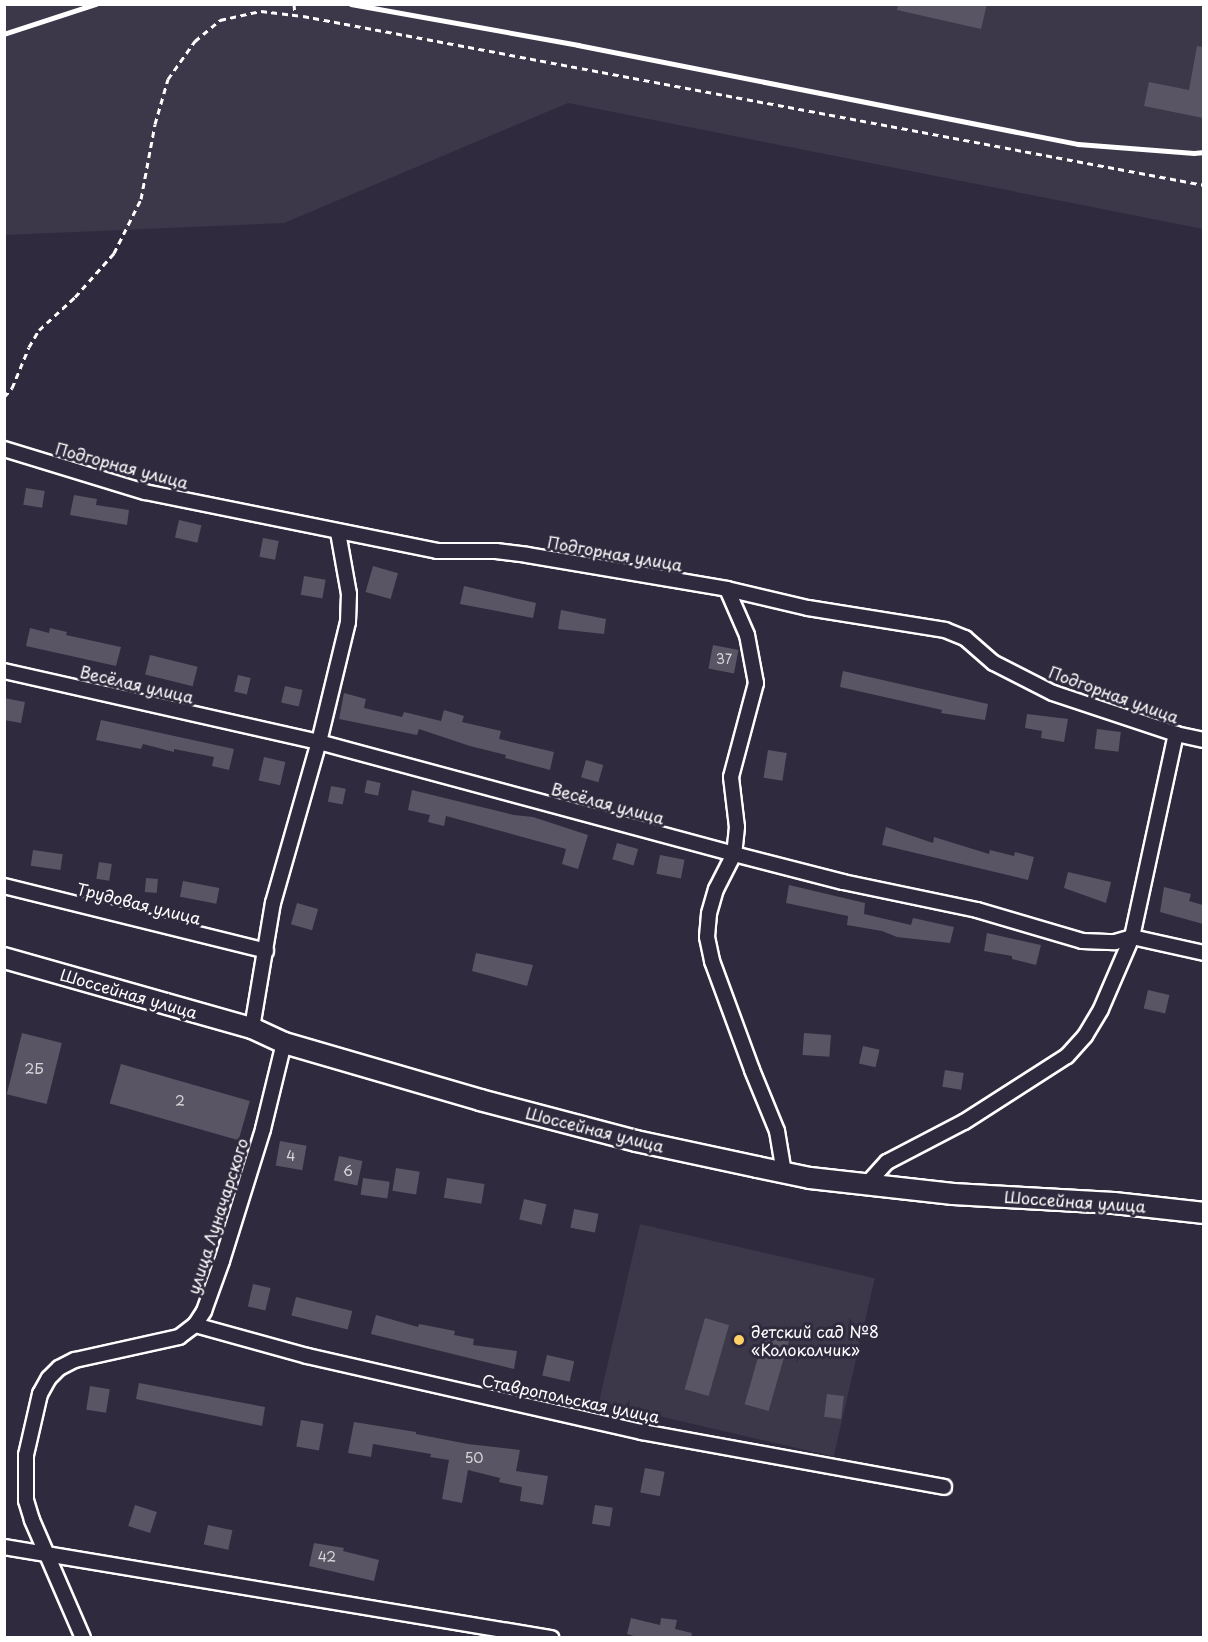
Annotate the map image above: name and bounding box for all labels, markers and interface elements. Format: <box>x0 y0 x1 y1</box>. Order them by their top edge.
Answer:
street label: Подгорная улица <box>53 438 191 492</box>
street label: Подгорная улица <box>545 532 685 574</box>
house number: 37 <box>716 651 732 667</box>
street label: Подгорная улица <box>1046 661 1182 727</box>
street label: Весёлая улица <box>78 662 196 706</box>
street label: Весёлая улица <box>549 779 667 827</box>
street label: Трудовая улица <box>75 878 203 928</box>
street label: Шоссейная улица <box>58 964 200 1022</box>
house number: 2Б <box>24 1061 44 1077</box>
house number: 2 <box>175 1093 185 1109</box>
street label: Шоссейная улица <box>523 1102 667 1156</box>
street label: улица Луначарского <box>183 1135 251 1297</box>
house number: 4 <box>286 1148 296 1164</box>
house number: 6 <box>343 1163 353 1179</box>
street label: Шоссейная улица <box>1003 1186 1147 1216</box>
place label: детский сад №8 «Колоколчик» <box>751 1321 880 1359</box>
marker: детский сад №8 «Колоколчик» <box>732 1333 746 1347</box>
street label: Ставропольская улица <box>480 1370 662 1426</box>
house number: 50 <box>464 1450 484 1466</box>
house number: 42 <box>318 1549 336 1565</box>

